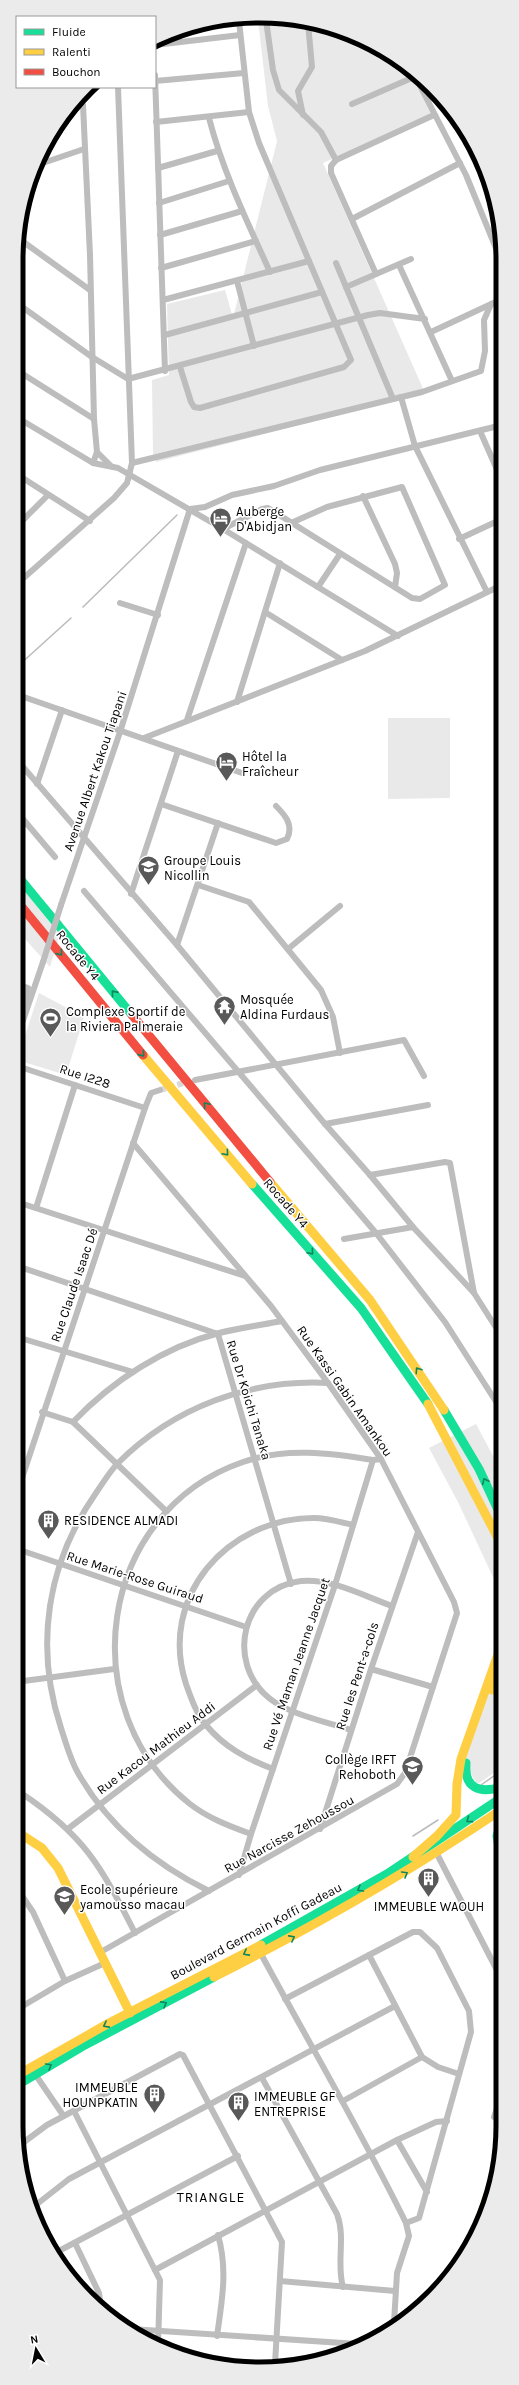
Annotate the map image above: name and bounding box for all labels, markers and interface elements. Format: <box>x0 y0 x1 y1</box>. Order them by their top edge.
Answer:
legend <box>16 16 156 88</box>
text: Fluide <box>52 25 86 39</box>
text: Ralenti <box>52 45 91 59</box>
text: Bouchon <box>52 65 101 79</box>
place label: Auberge D'Abidjan <box>236 504 292 534</box>
hotel icon: Auberge D'Abidjan <box>208 505 234 538</box>
street label: Avenue Albert Kakou Tiapani <box>60 689 130 853</box>
place label: Hôtel la Fraîcheur <box>242 749 299 779</box>
hotel icon: Hôtel la Fraîcheur <box>214 750 240 783</box>
place label: Groupe Louis Nicollin <box>164 853 241 883</box>
school or university icon: Groupe Louis Nicollin <box>135 854 161 887</box>
street label: Rocade Y4 <box>53 927 103 983</box>
one-way arrow <box>55 948 62 955</box>
one-way arrow <box>112 991 119 998</box>
place label: Mosquée Aldina Furdaus <box>240 992 330 1022</box>
temple icon: Mosquée Aldina Furdaus <box>211 993 237 1026</box>
place label: Complexe Sportif de la Riviera Palmeraie <box>66 1004 186 1034</box>
sports icon: Complexe Sportif de la Riviera Palmeraie <box>38 1005 64 1038</box>
one-way arrow <box>137 1049 144 1056</box>
street label: Rue I228 <box>58 1061 112 1091</box>
one-way arrow <box>203 1102 210 1109</box>
one-way arrow <box>222 1148 229 1156</box>
street label: Rocade Y4 <box>260 1175 312 1231</box>
street label: Rue Claude Isaac Dé <box>47 1226 101 1344</box>
one-way arrow <box>306 1247 313 1254</box>
street label: Rue Kassi Gabin Amankou <box>294 1323 396 1459</box>
street label: Rue Dr Koichi Tanaka <box>224 1338 274 1462</box>
one-way arrow <box>416 1367 423 1374</box>
one-way arrow <box>482 1478 490 1485</box>
building icon: RESIDENCE ALMADI <box>35 1507 61 1540</box>
place label: RESIDENCE ALMADI <box>64 1513 178 1528</box>
street label: Rue Marie-Rose Guiraud <box>65 1548 205 1606</box>
street label: Rue Vé Maman Jeanne Jacquet <box>259 1576 334 1753</box>
street label: Rue les Pent-a-cols <box>332 1620 382 1732</box>
street label: Rue Kacou Mathieu Addi <box>94 1699 218 1797</box>
place label: Collège IRFT Rehoboth <box>325 1752 396 1782</box>
school or university icon: Collège IRFT Rehoboth <box>399 1753 425 1786</box>
street label: Rue Narcisse Zehoussou <box>221 1792 357 1876</box>
one-way arrow <box>467 1815 474 1822</box>
building icon: IMMEUBLE WAOUH <box>416 1865 442 1898</box>
one-way arrow <box>401 1871 408 1878</box>
street label: Boulevard Germain Koffi Gadeau <box>168 1879 344 1983</box>
place label: Ecole supérieure yamousso macau <box>79 1882 185 1912</box>
school or university icon: Ecole supérieure yamousso macau <box>52 1883 78 1916</box>
one-way arrow <box>356 1885 364 1892</box>
place label: IMMEUBLE WAOUH <box>374 1899 484 1914</box>
one-way arrow <box>287 1935 295 1942</box>
one-way arrow <box>243 1948 250 1955</box>
one-way arrow <box>160 2002 167 2009</box>
one-way arrow <box>103 2021 110 2028</box>
one-way arrow <box>45 2063 52 2070</box>
place label: IMMEUBLE HOUNPKATIN <box>62 2080 138 2110</box>
building icon: IMMEUBLE HOUNPKATIN <box>141 2081 167 2114</box>
place label: IMMEUBLE GF ENTREPRISE <box>254 2089 335 2119</box>
building icon: IMMEUBLE GF ENTREPRISE <box>226 2090 252 2123</box>
district label: TRIANGLE <box>177 2189 245 2206</box>
north arrow <box>16 2329 56 2369</box>
text: N <box>29 2333 39 2347</box>

